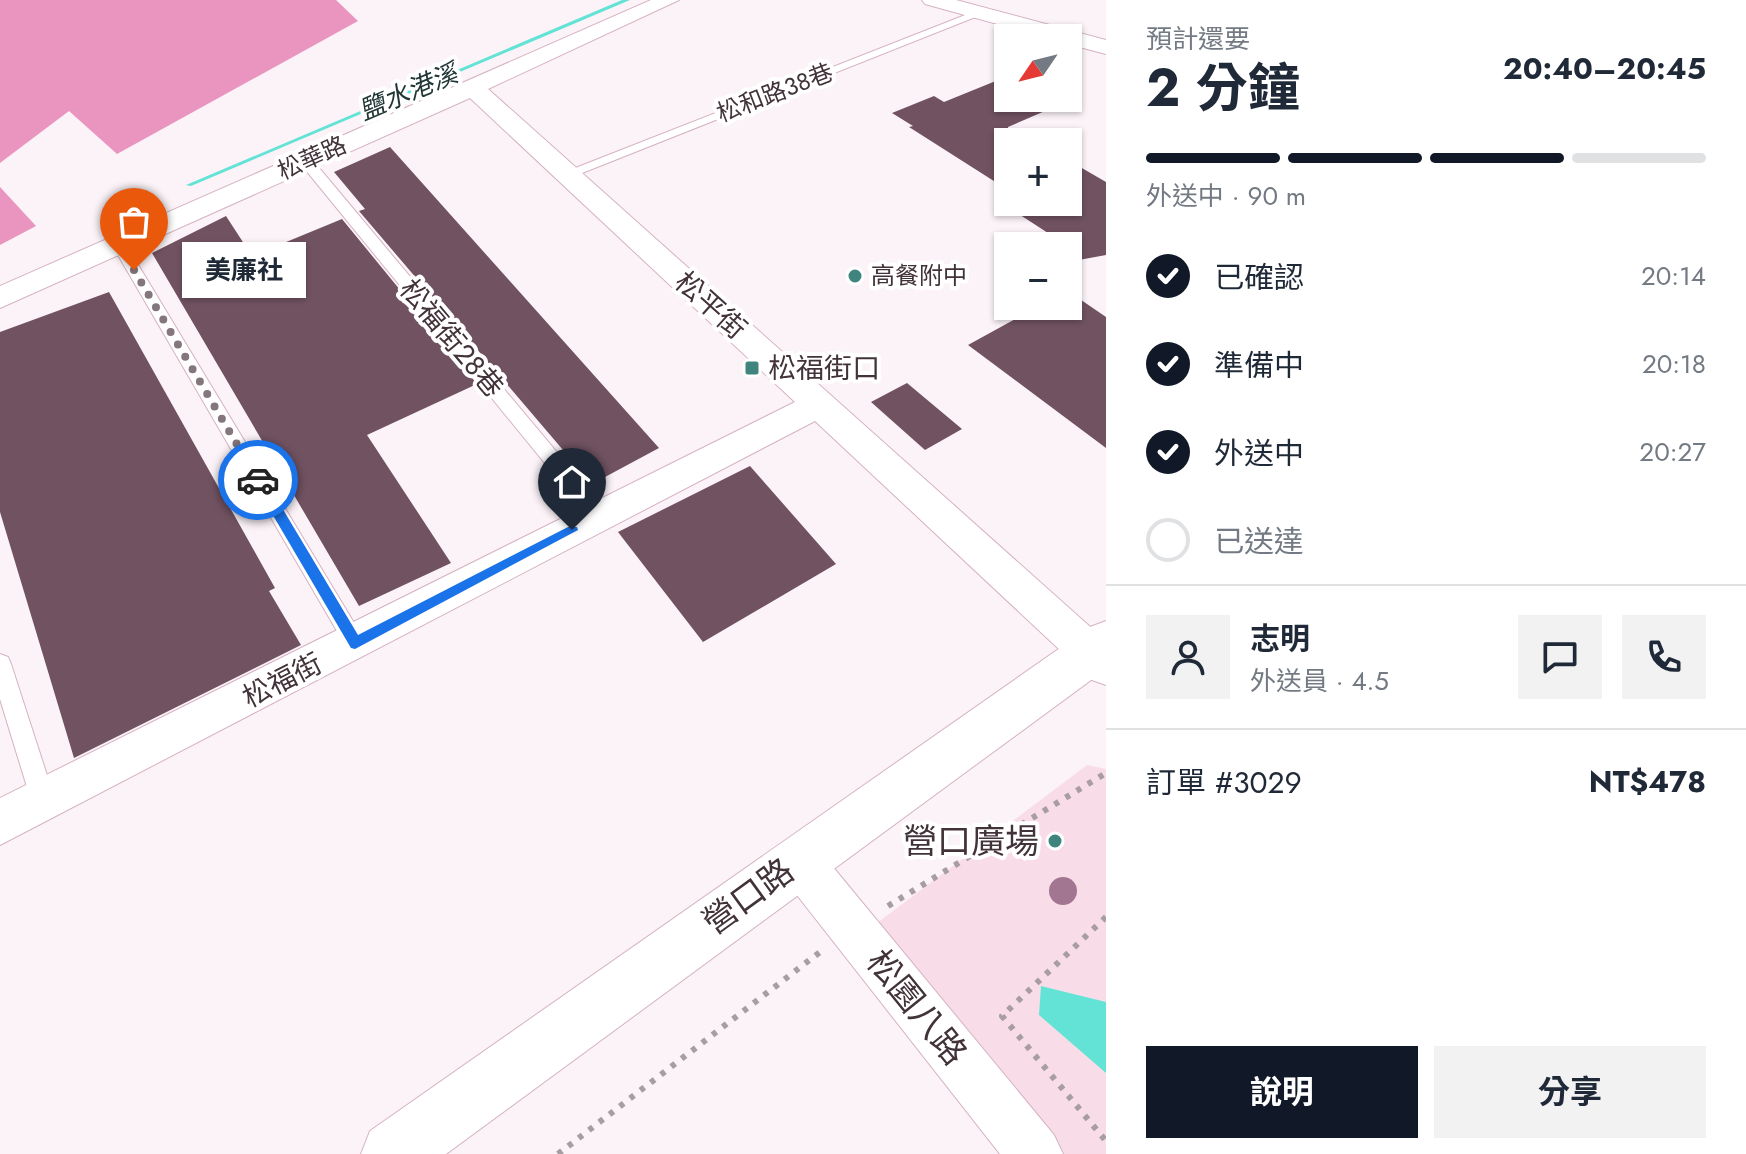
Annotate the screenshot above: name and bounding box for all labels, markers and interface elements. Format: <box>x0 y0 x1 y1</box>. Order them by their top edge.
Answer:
text: 預計還要 <box>1146 20 1250 58</box>
north arrow <box>994 24 1082 112</box>
map controls <box>994 24 1082 320</box>
text: 20:40–20:45 <box>1503 47 1706 90</box>
text: 2 分鐘 <box>1146 50 1300 126</box>
water label: 鹽水港溪 <box>353 53 467 130</box>
street label: 松和路38巷 <box>711 54 838 131</box>
street label: 松華路 <box>272 127 352 188</box>
button: + <box>994 128 1082 216</box>
text: 外送中 · 90 m <box>1146 177 1306 215</box>
pin <box>100 188 168 270</box>
icon: bag <box>112 200 156 244</box>
button: − <box>994 232 1082 320</box>
callout: 美廉社 <box>182 242 306 298</box>
text: 美廉社 <box>205 251 283 289</box>
icon: check <box>1146 254 1190 298</box>
text: 已確認 <box>1214 256 1304 299</box>
text: 20:14 <box>1641 257 1706 295</box>
place label: 高餐附中 <box>871 258 967 293</box>
street label: 松平街 <box>666 262 756 349</box>
marker: 高餐附中 <box>846 267 864 285</box>
street label: 松福街28巷 <box>390 270 513 406</box>
icon: check <box>1146 342 1190 386</box>
text: 準備中 <box>1214 344 1304 387</box>
text: 20:18 <box>1642 345 1706 383</box>
place label: 松福街口 <box>768 348 880 389</box>
marker: 松福街口 <box>743 359 761 377</box>
icon: check <box>1146 430 1190 474</box>
text: 外送中 <box>1214 432 1304 475</box>
text: 20:27 <box>1639 433 1706 471</box>
courier <box>218 440 298 520</box>
pin <box>538 448 606 530</box>
icon: car <box>236 458 280 502</box>
icon: home <box>550 460 594 504</box>
text: 已送達 <box>1214 520 1304 563</box>
button: person <box>1146 615 1230 699</box>
button: chat <box>1518 615 1602 699</box>
button: phone <box>1622 615 1706 699</box>
text: 志明 <box>1250 617 1310 660</box>
street label: 松福街 <box>235 643 329 718</box>
text: 外送員 · 4.5 <box>1250 662 1389 700</box>
text: NT$478 <box>1589 760 1706 803</box>
text: 訂單 #3029 <box>1146 761 1302 804</box>
place label: 營口廣場 <box>903 817 1039 866</box>
marker: 營口廣場 <box>1046 832 1064 850</box>
street label: 營口路 <box>693 847 804 946</box>
street label: 松園八路 <box>855 939 978 1076</box>
button: 說明 <box>1146 1046 1418 1138</box>
button: 分享 <box>1434 1046 1706 1138</box>

